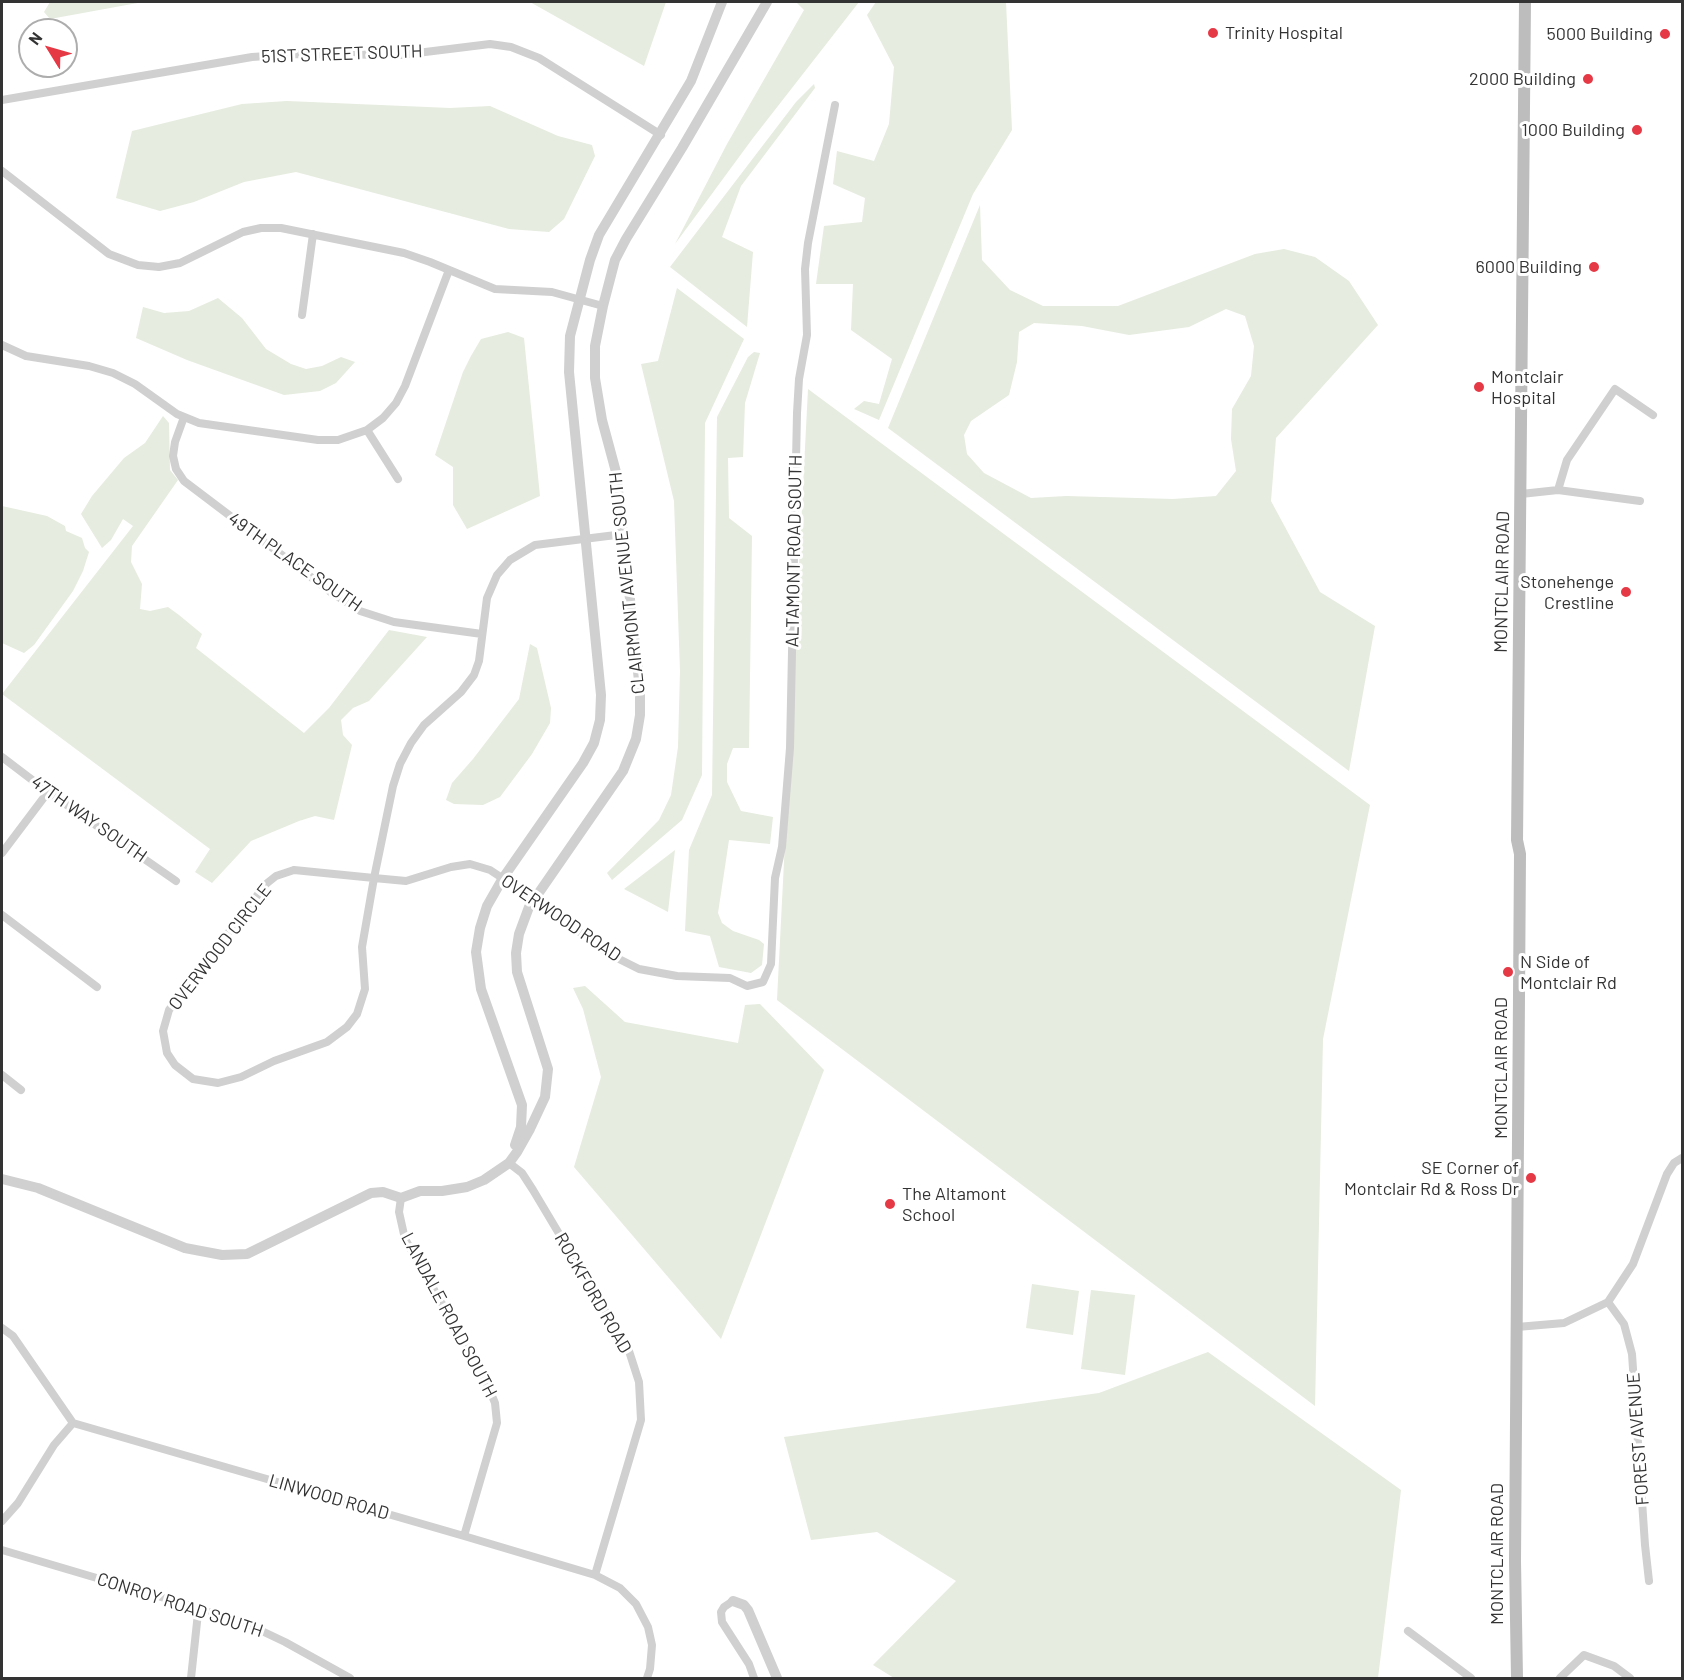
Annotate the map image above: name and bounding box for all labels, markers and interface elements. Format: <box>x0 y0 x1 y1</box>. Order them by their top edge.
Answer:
north arrow <box>18 18 78 78</box>
place label: Trinity Hospital <box>1225 22 1343 44</box>
place label: 5000 Building <box>1546 23 1653 45</box>
marker: Trinity Hospital <box>1206 26 1220 40</box>
marker: 5000 Building <box>1658 27 1672 41</box>
text: N <box>24 28 46 48</box>
street label: 51ST STREET SOUTH <box>261 40 423 68</box>
place label: 2000 Building <box>1469 68 1576 90</box>
marker: 2000 Building <box>1581 72 1595 86</box>
place label: 1000 Building <box>1521 119 1625 141</box>
marker: 1000 Building <box>1630 123 1644 137</box>
place label: 6000 Building <box>1475 256 1582 278</box>
marker: 6000 Building <box>1587 260 1601 274</box>
place label: Montclair Hospital <box>1491 366 1564 409</box>
marker: Montclair Hospital <box>1472 380 1486 394</box>
street label: ALTAMONT ROAD SOUTH <box>782 454 806 648</box>
street label: CLAIRMONT AVENUE SOUTH <box>605 471 649 695</box>
street label: 49TH PLACE SOUTH <box>224 508 366 616</box>
street label: MONTCLAIR ROAD <box>1490 511 1514 653</box>
place label: Stonehenge Crestline <box>1520 571 1614 614</box>
marker: Stonehenge Crestline <box>1619 585 1633 599</box>
street label: 47TH WAY SOUTH <box>27 771 151 867</box>
street label: OVERWOOD ROAD <box>497 870 625 966</box>
street label: OVERWOOD CIRCLE <box>164 880 276 1014</box>
place label: N Side of Montclair Rd <box>1520 951 1617 994</box>
marker: N Side of Montclair Rd <box>1501 965 1515 979</box>
street label: MONTCLAIR ROAD <box>1490 997 1512 1139</box>
place label: SE Corner of Montclair Rd & Ross Dr <box>1344 1157 1519 1200</box>
marker: SE Corner of Montclair Rd & Ross Dr <box>1524 1171 1538 1185</box>
place label: The Altamont School <box>902 1183 1007 1226</box>
marker: The Altamont School <box>883 1197 897 1211</box>
street label: LANDALE ROAD SOUTH <box>396 1229 502 1401</box>
street label: ROCKFORD ROAD <box>550 1229 636 1357</box>
street label: FOREST AVENUE <box>1623 1372 1653 1506</box>
street label: LINWOOD ROAD <box>267 1470 391 1524</box>
street label: MONTCLAIR ROAD <box>1486 1483 1508 1625</box>
street label: CONROY ROAD SOUTH <box>94 1568 266 1642</box>

